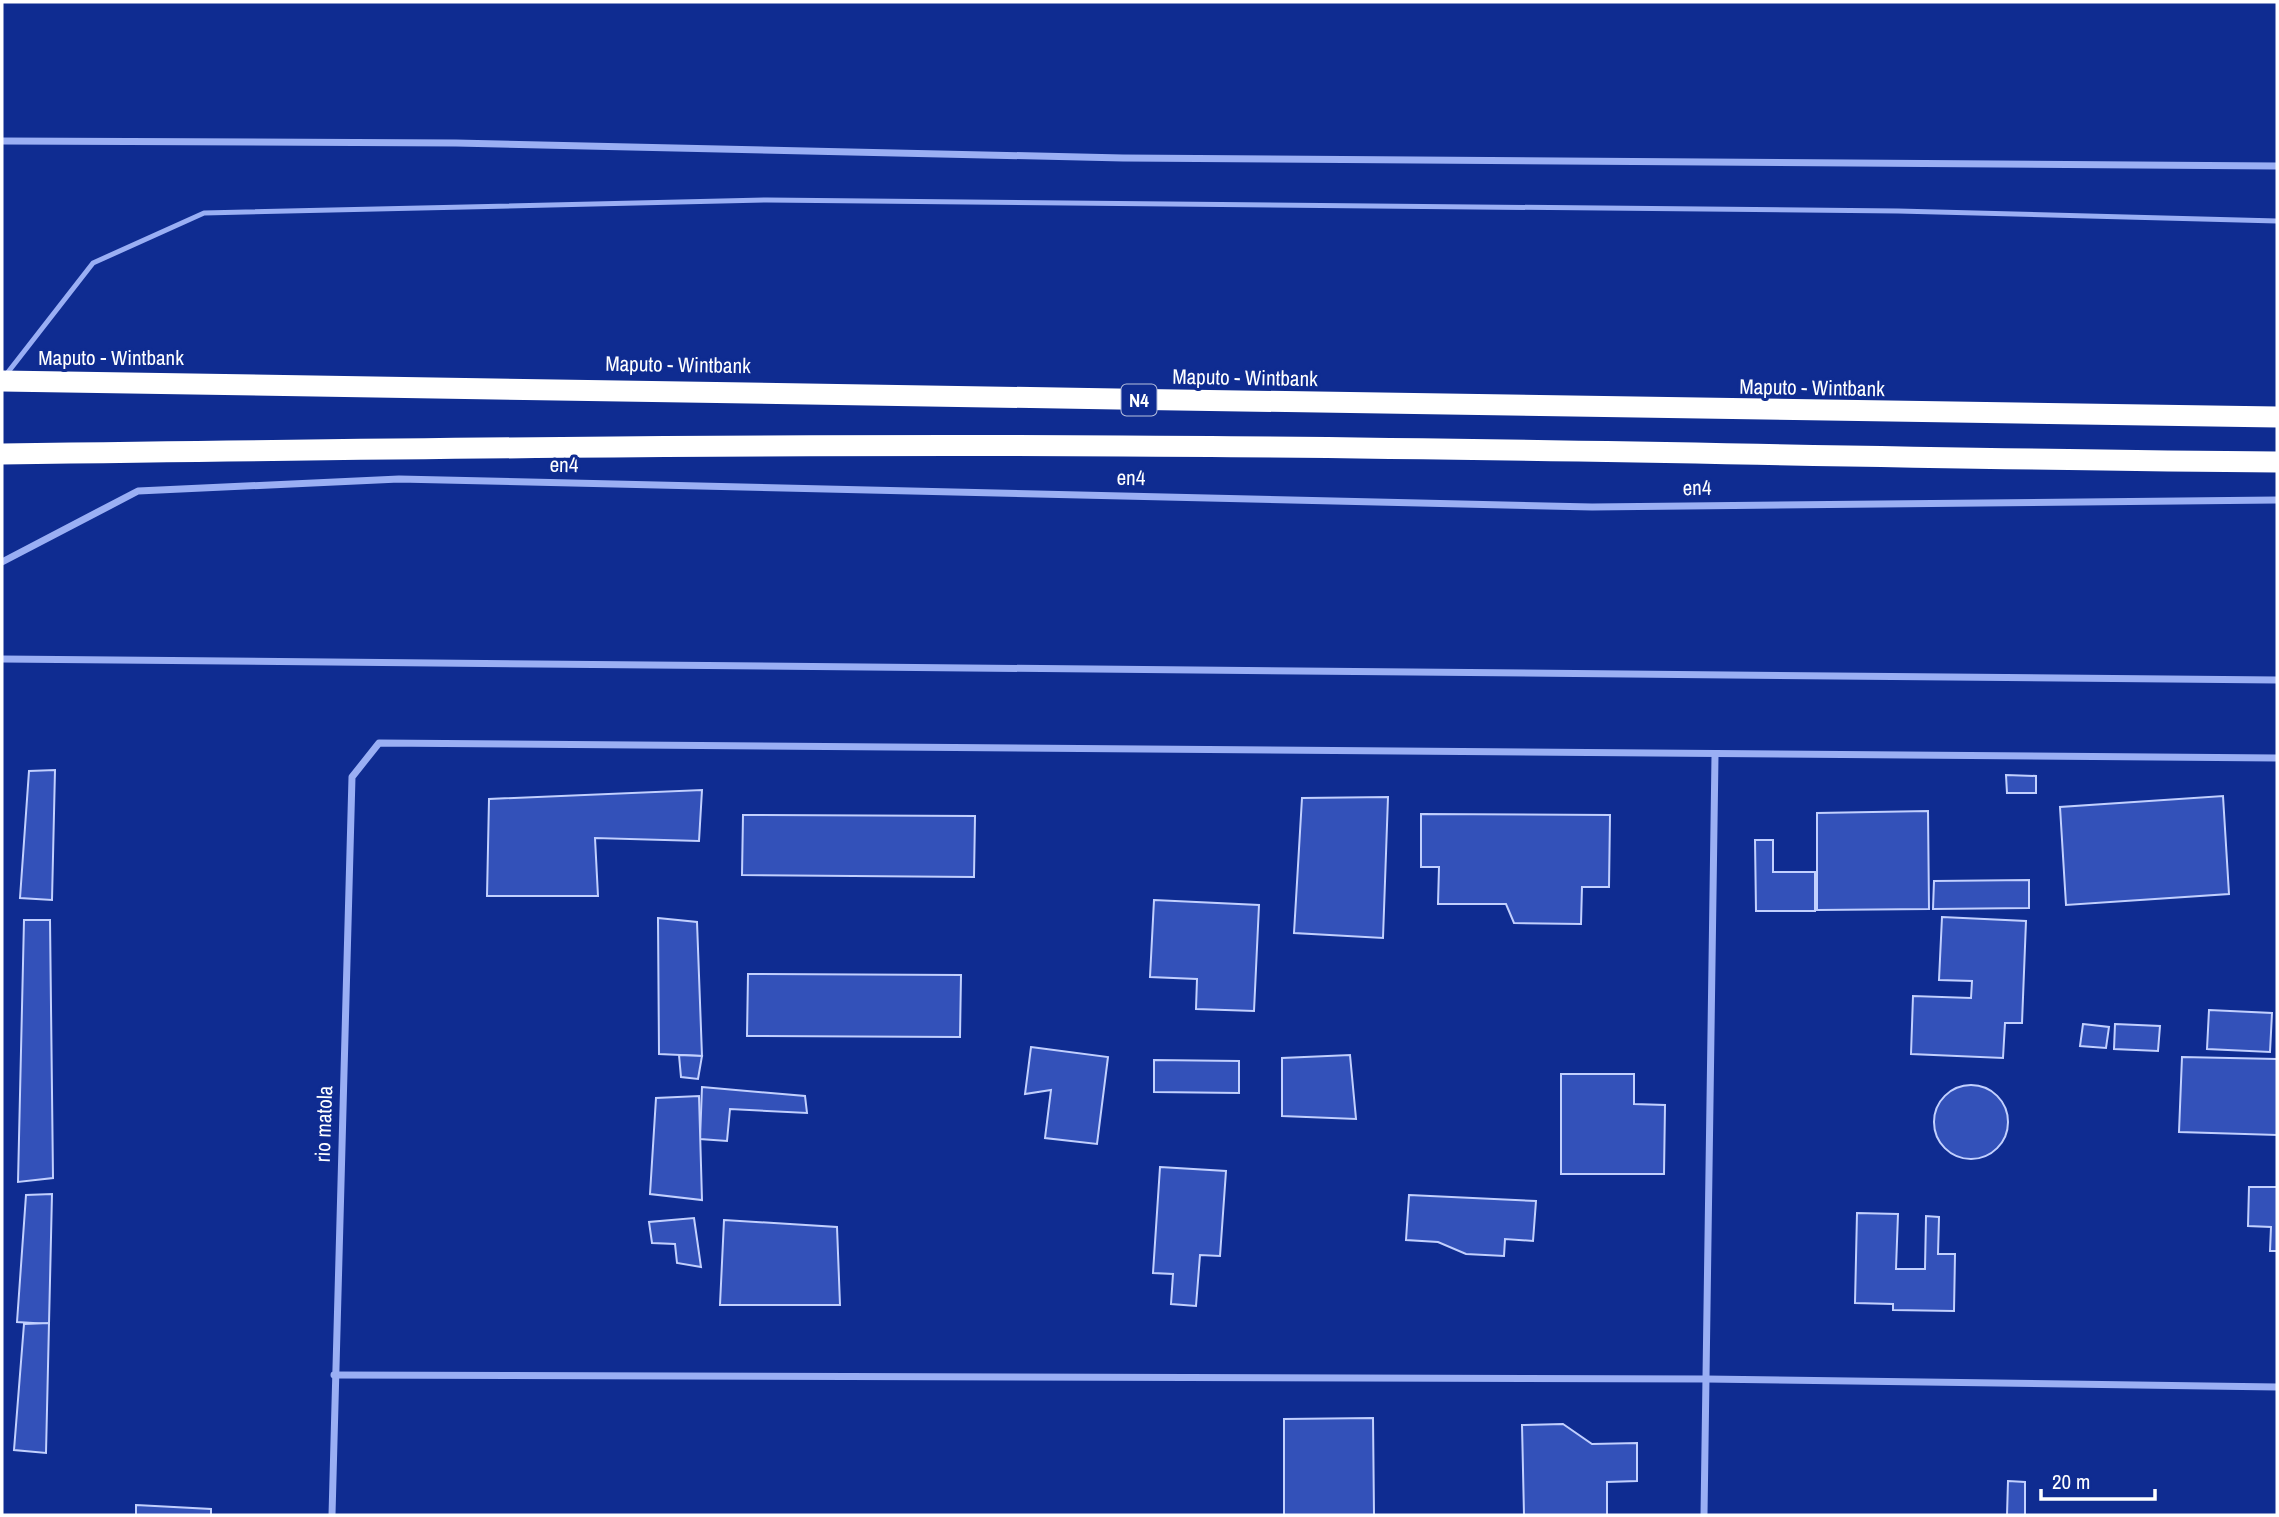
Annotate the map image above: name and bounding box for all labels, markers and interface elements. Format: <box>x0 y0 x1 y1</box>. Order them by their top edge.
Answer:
street label: Maputo - Wintbank <box>38 343 184 372</box>
street label: Maputo - Wintbank <box>605 349 751 380</box>
street label: Maputo - Wintbank <box>1172 362 1318 393</box>
street label: Maputo - Wintbank <box>1739 372 1885 403</box>
road number: N4 <box>1122 384 1156 416</box>
street label: en4 <box>549 450 579 479</box>
street label: en4 <box>1116 463 1146 492</box>
street label: en4 <box>1682 473 1712 502</box>
street label: rio matola <box>308 1085 339 1163</box>
scale bar <box>2041 1458 2155 1502</box>
text: 20 m <box>2052 1467 2090 1496</box>

